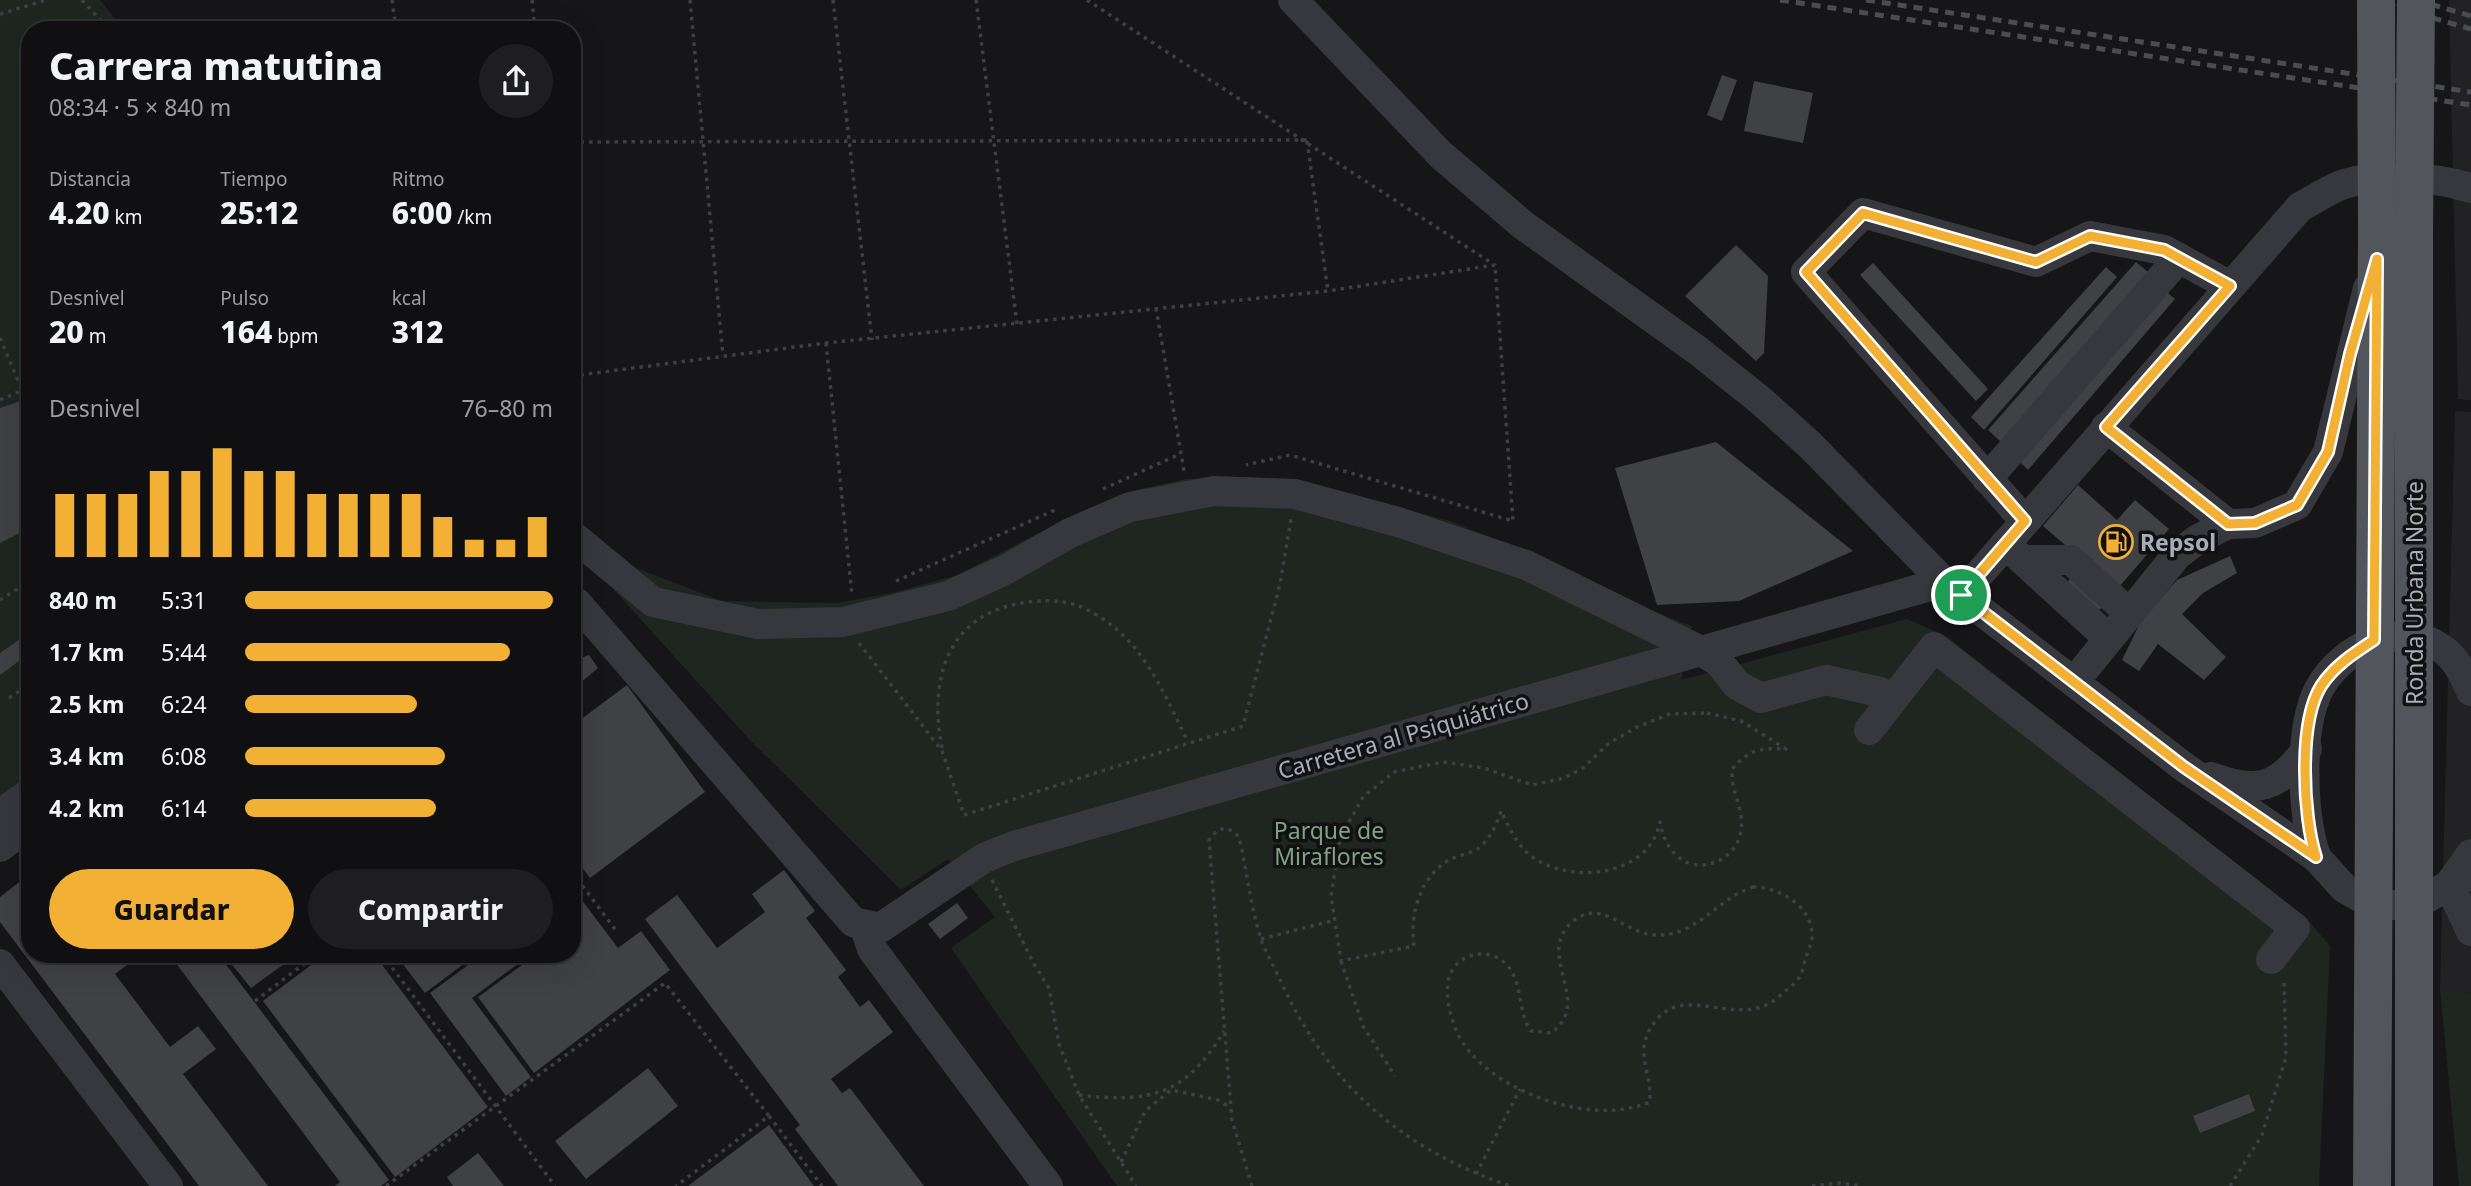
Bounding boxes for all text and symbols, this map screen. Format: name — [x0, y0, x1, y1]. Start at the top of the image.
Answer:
text: Carrera matutina — [49, 39, 383, 91]
button: share — [479, 44, 553, 118]
text: 08:34 · 5 × 840 m — [49, 91, 231, 123]
text: Distancia — [49, 166, 131, 192]
text: Tiempo — [220, 166, 287, 192]
text: Ritmo — [392, 166, 445, 192]
text: 4.20 — [49, 192, 110, 233]
text: 25:12 — [220, 192, 298, 233]
text: 6:00 — [392, 192, 452, 233]
text: km — [110, 204, 142, 230]
text: /km — [452, 204, 492, 230]
text: Desnivel — [49, 285, 125, 311]
text: Pulso — [220, 285, 269, 311]
text: kcal — [392, 285, 426, 311]
text: 20 — [49, 311, 84, 352]
text: 164 — [220, 311, 272, 352]
text: 312 — [392, 311, 444, 352]
text: m — [84, 323, 106, 349]
text: bpm — [272, 323, 318, 349]
text: Desnivel — [49, 392, 141, 424]
text: 76–80 m — [461, 392, 553, 424]
street label: Ronda Urbana Norte — [2398, 481, 2430, 705]
fuel station icon: Repsol — [2097, 523, 2135, 561]
place label: Repsol — [2140, 526, 2216, 558]
pin — [1931, 565, 1991, 625]
icon: arrive — [1942, 576, 1980, 614]
text: 840 m — [49, 584, 117, 616]
text: 5:31 — [161, 584, 207, 616]
text: 1.7 km — [49, 636, 124, 668]
text: 5:44 — [161, 636, 207, 668]
street label: Carretera al Psiquiátrico — [1274, 684, 1532, 786]
text: 2.5 km — [49, 688, 124, 720]
text: 6:24 — [161, 688, 207, 720]
text: 3.4 km — [49, 740, 124, 772]
text: 6:08 — [161, 740, 207, 772]
text: 4.2 km — [49, 792, 124, 824]
text: 6:14 — [161, 792, 207, 824]
park label: Parque de Miraflores — [1274, 814, 1384, 872]
button: Guardar — [49, 869, 294, 949]
button: Compartir — [308, 869, 553, 949]

